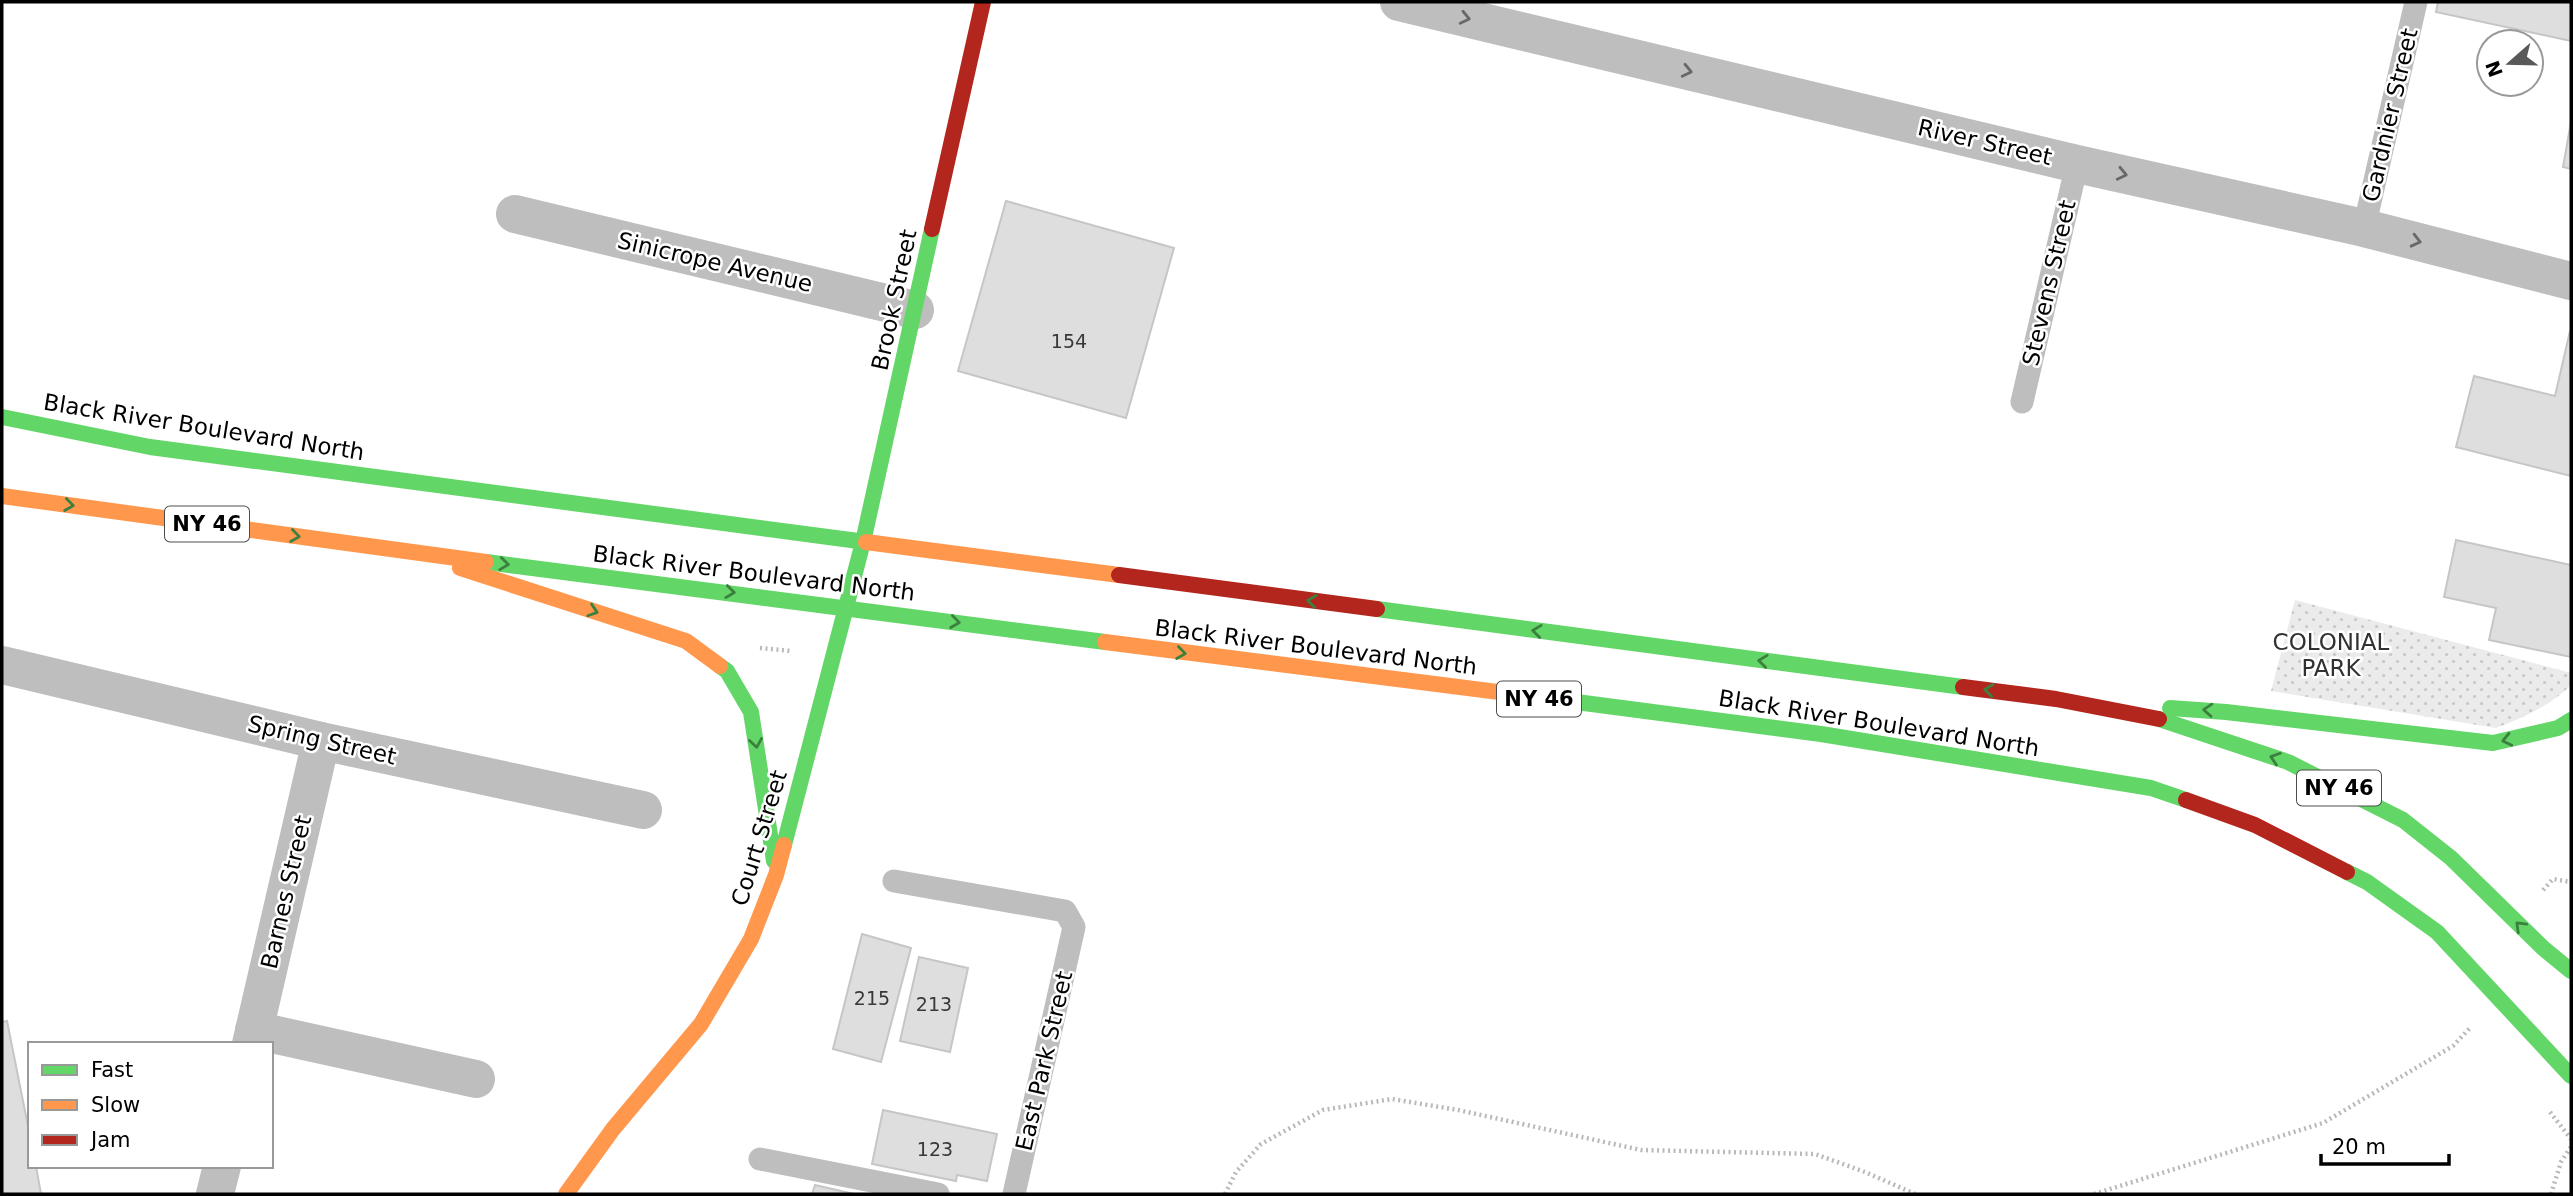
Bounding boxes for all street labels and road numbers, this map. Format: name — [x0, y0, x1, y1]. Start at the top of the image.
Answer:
street label: Gardnier Street — [2357, 26, 2423, 204]
street label: River Street — [1915, 114, 2055, 170]
street label: Stevens Street — [2017, 198, 2081, 368]
street label: Sinicrope Avenue — [615, 227, 815, 297]
street label: Brook Street — [866, 227, 922, 373]
street label: Black River Boulevard North — [42, 389, 366, 465]
road number: NY 46 — [165, 506, 249, 542]
street label: Black River Boulevard North — [591, 540, 917, 606]
street label: Black River Boulevard North — [1153, 614, 1479, 680]
road number: NY 46 — [1497, 682, 1581, 716]
street label: Black River Boulevard North — [1717, 685, 2041, 761]
street label: Spring Street — [245, 710, 399, 770]
street label: Court Street — [726, 767, 792, 909]
road number: NY 46 — [2297, 770, 2381, 806]
street label: Barnes Street — [256, 813, 316, 971]
street label: East Park Street — [1011, 969, 1077, 1153]

